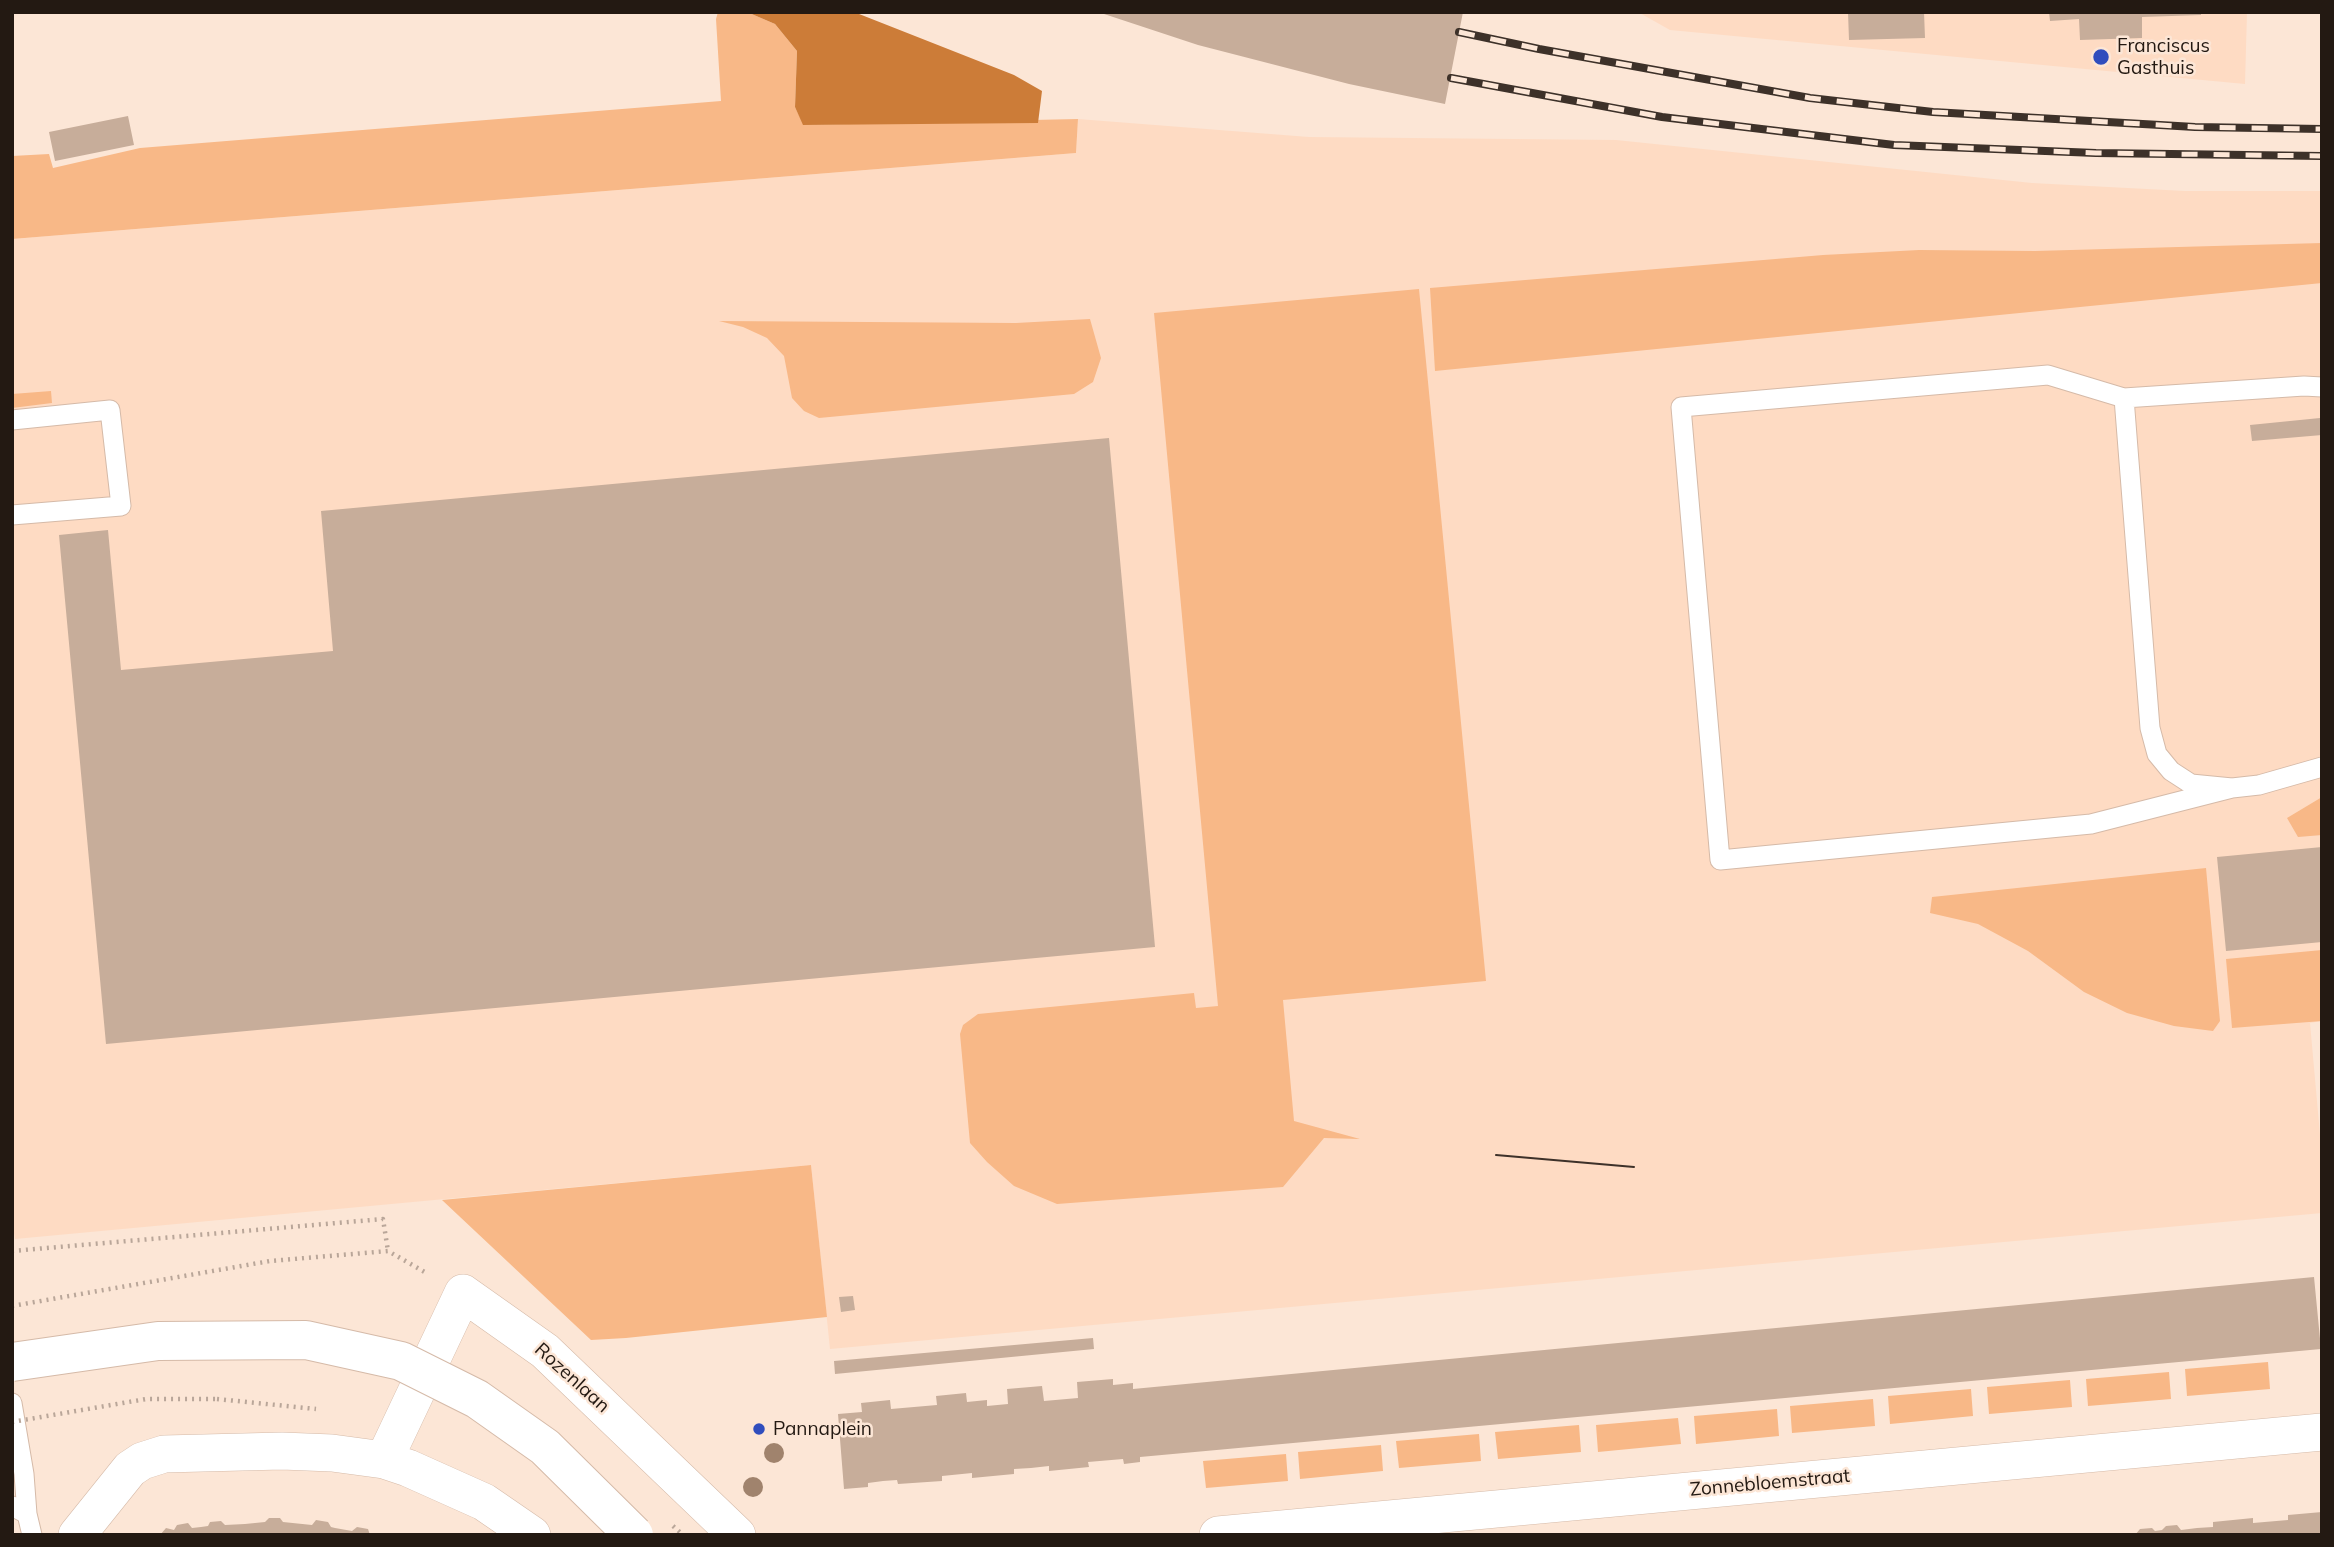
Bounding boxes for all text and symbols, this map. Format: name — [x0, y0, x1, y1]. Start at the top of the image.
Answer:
place label: Franciscus Gasthuis — [2117, 35, 2210, 79]
marker: Franciscus Gasthuis — [2091, 47, 2111, 67]
street label: Rozenlaan — [530, 1338, 614, 1418]
place label: Pannaplein — [773, 1418, 872, 1440]
marker: Pannaplein — [751, 1421, 767, 1437]
street label: Zonnebloemstraat — [1689, 1465, 1851, 1501]

